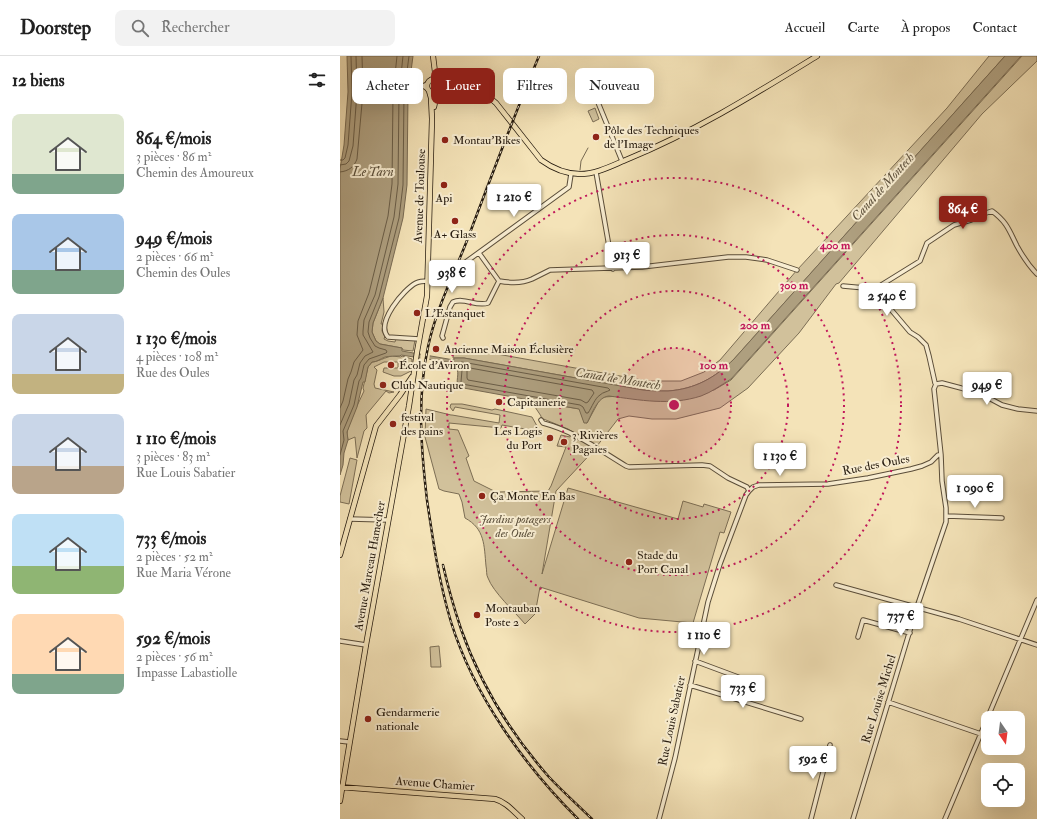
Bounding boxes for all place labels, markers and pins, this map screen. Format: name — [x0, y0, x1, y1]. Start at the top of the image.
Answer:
place label: Pôle des Techniques de l'Image — [604, 123, 699, 152]
marker: Pôle des Techniques de l'Image — [591, 132, 601, 142]
place label: Montau'Bikes — [453, 133, 520, 148]
marker: Montau'Bikes — [440, 135, 450, 145]
marker: Api — [439, 180, 449, 190]
pin: 1 210 € — [477, 184, 551, 218]
place label: Api — [435, 191, 452, 206]
pin: 864 € — [935, 196, 991, 230]
marker: A+ Glass — [450, 216, 460, 226]
place label: A+ Glass — [433, 227, 476, 242]
pin: 913 € — [599, 242, 655, 276]
pin: 938 € — [424, 260, 480, 294]
pin: 2 540 € — [850, 283, 924, 317]
place label: L'Estanquet — [425, 306, 485, 321]
marker: L'Estanquet — [412, 308, 422, 318]
place label: Ancienne Maison Éclusière — [443, 342, 573, 357]
marker: Ancienne Maison Éclusière — [431, 344, 441, 354]
place label: École d'Aviron — [399, 358, 469, 373]
marker: École d'Aviron — [386, 360, 396, 370]
pin: 949 € — [959, 372, 1015, 406]
place label: Club Nautique — [391, 378, 463, 393]
marker: Club Nautique — [378, 380, 388, 390]
place label: Capitainerie — [507, 395, 566, 410]
marker: Capitainerie — [494, 397, 504, 407]
centre of rings — [667, 398, 681, 412]
place label: festival des pains — [401, 410, 443, 439]
marker: festival des pains — [388, 419, 398, 429]
place label: Les Logis du Port — [494, 424, 542, 453]
place label: 3 Rivières Pagaies — [572, 428, 618, 457]
marker: Les Logis du Port — [545, 433, 555, 443]
marker: 3 Rivières Pagaies — [559, 437, 569, 447]
pin: 1 130 € — [743, 443, 817, 477]
pin: 1 090 € — [938, 475, 1012, 509]
place label: Ça Monte En Bas — [490, 489, 575, 504]
marker: Ça Monte En Bas — [477, 491, 487, 501]
place label: Stade du Port Canal — [637, 548, 688, 577]
marker: Stade du Port Canal — [624, 557, 634, 567]
place label: Montauban Poste 2 — [485, 601, 540, 630]
pin: 737 € — [873, 603, 929, 637]
marker: Montauban Poste 2 — [472, 610, 482, 620]
pin: 1 110 € — [667, 622, 741, 656]
pin: 733 € — [715, 675, 771, 709]
place label: Gendarmerie nationale — [376, 705, 439, 734]
marker: Gendarmerie nationale — [363, 714, 373, 724]
pin: 592 € — [785, 746, 841, 780]

